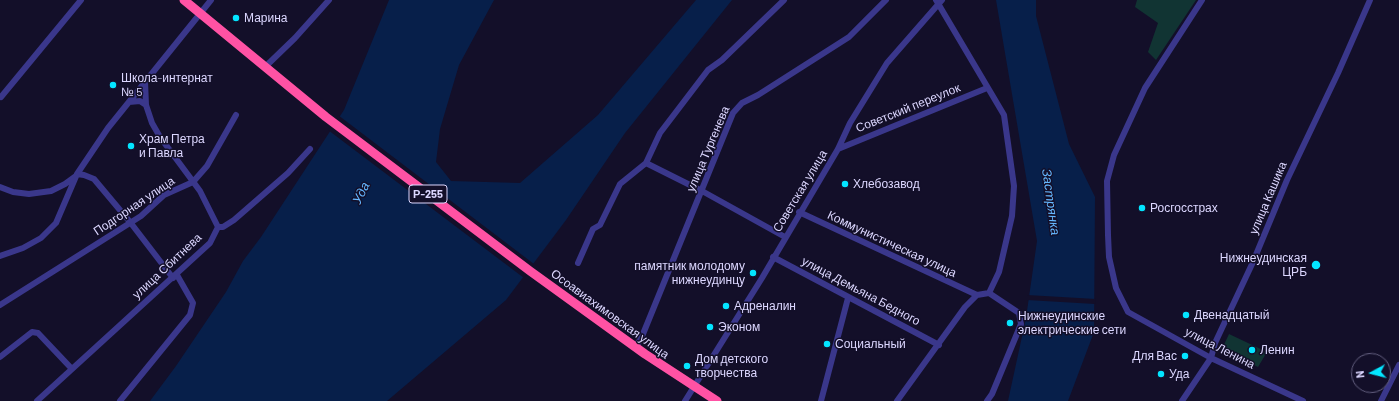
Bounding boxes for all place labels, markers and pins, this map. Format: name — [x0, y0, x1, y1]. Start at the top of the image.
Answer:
place label: Марина — [244, 11, 287, 25]
marker: Марина — [231, 13, 241, 23]
place label: Школа-интернат № 5 — [121, 71, 213, 99]
marker: Школа-интернат № 5 — [108, 80, 118, 90]
place label: Храм Петра и Павла — [139, 132, 205, 160]
marker: Храм Петра и Павла — [126, 141, 136, 151]
place label: Хлебозавод — [853, 177, 920, 191]
marker: Хлебозавод — [840, 179, 850, 189]
place label: Росгосстрах — [1150, 201, 1218, 215]
marker: Росгосстрах — [1137, 203, 1147, 213]
place label: Нижнеудинская ЦРБ — [1220, 251, 1307, 279]
place label: памятник молодому нижнеудинцу — [634, 259, 745, 287]
marker: Нижнеудинская ЦРБ — [1310, 259, 1322, 271]
marker: памятник молодому нижнеудинцу — [748, 268, 758, 278]
place label: Адреналин — [734, 299, 796, 313]
marker: Адреналин — [721, 301, 731, 311]
place label: Двенадцатый — [1194, 308, 1269, 322]
place label: Нижнеудинские электрические сети — [1018, 309, 1126, 337]
marker: Двенадцатый — [1181, 310, 1191, 320]
marker: Нижнеудинские электрические сети — [1005, 318, 1015, 328]
place label: Эконом — [718, 320, 760, 334]
marker: Эконом — [705, 322, 715, 332]
place label: Социальный — [835, 337, 906, 351]
marker: Социальный — [822, 339, 832, 349]
place label: Ленин — [1260, 343, 1295, 357]
marker: Ленин — [1247, 345, 1257, 355]
place label: Для Вас — [1132, 349, 1177, 363]
marker: Для Вас — [1180, 351, 1190, 361]
place label: Дом детского творчества — [695, 352, 768, 380]
marker: Дом детского творчества — [682, 361, 692, 371]
place label: Уда — [1169, 367, 1189, 381]
marker: Уда — [1156, 369, 1166, 379]

